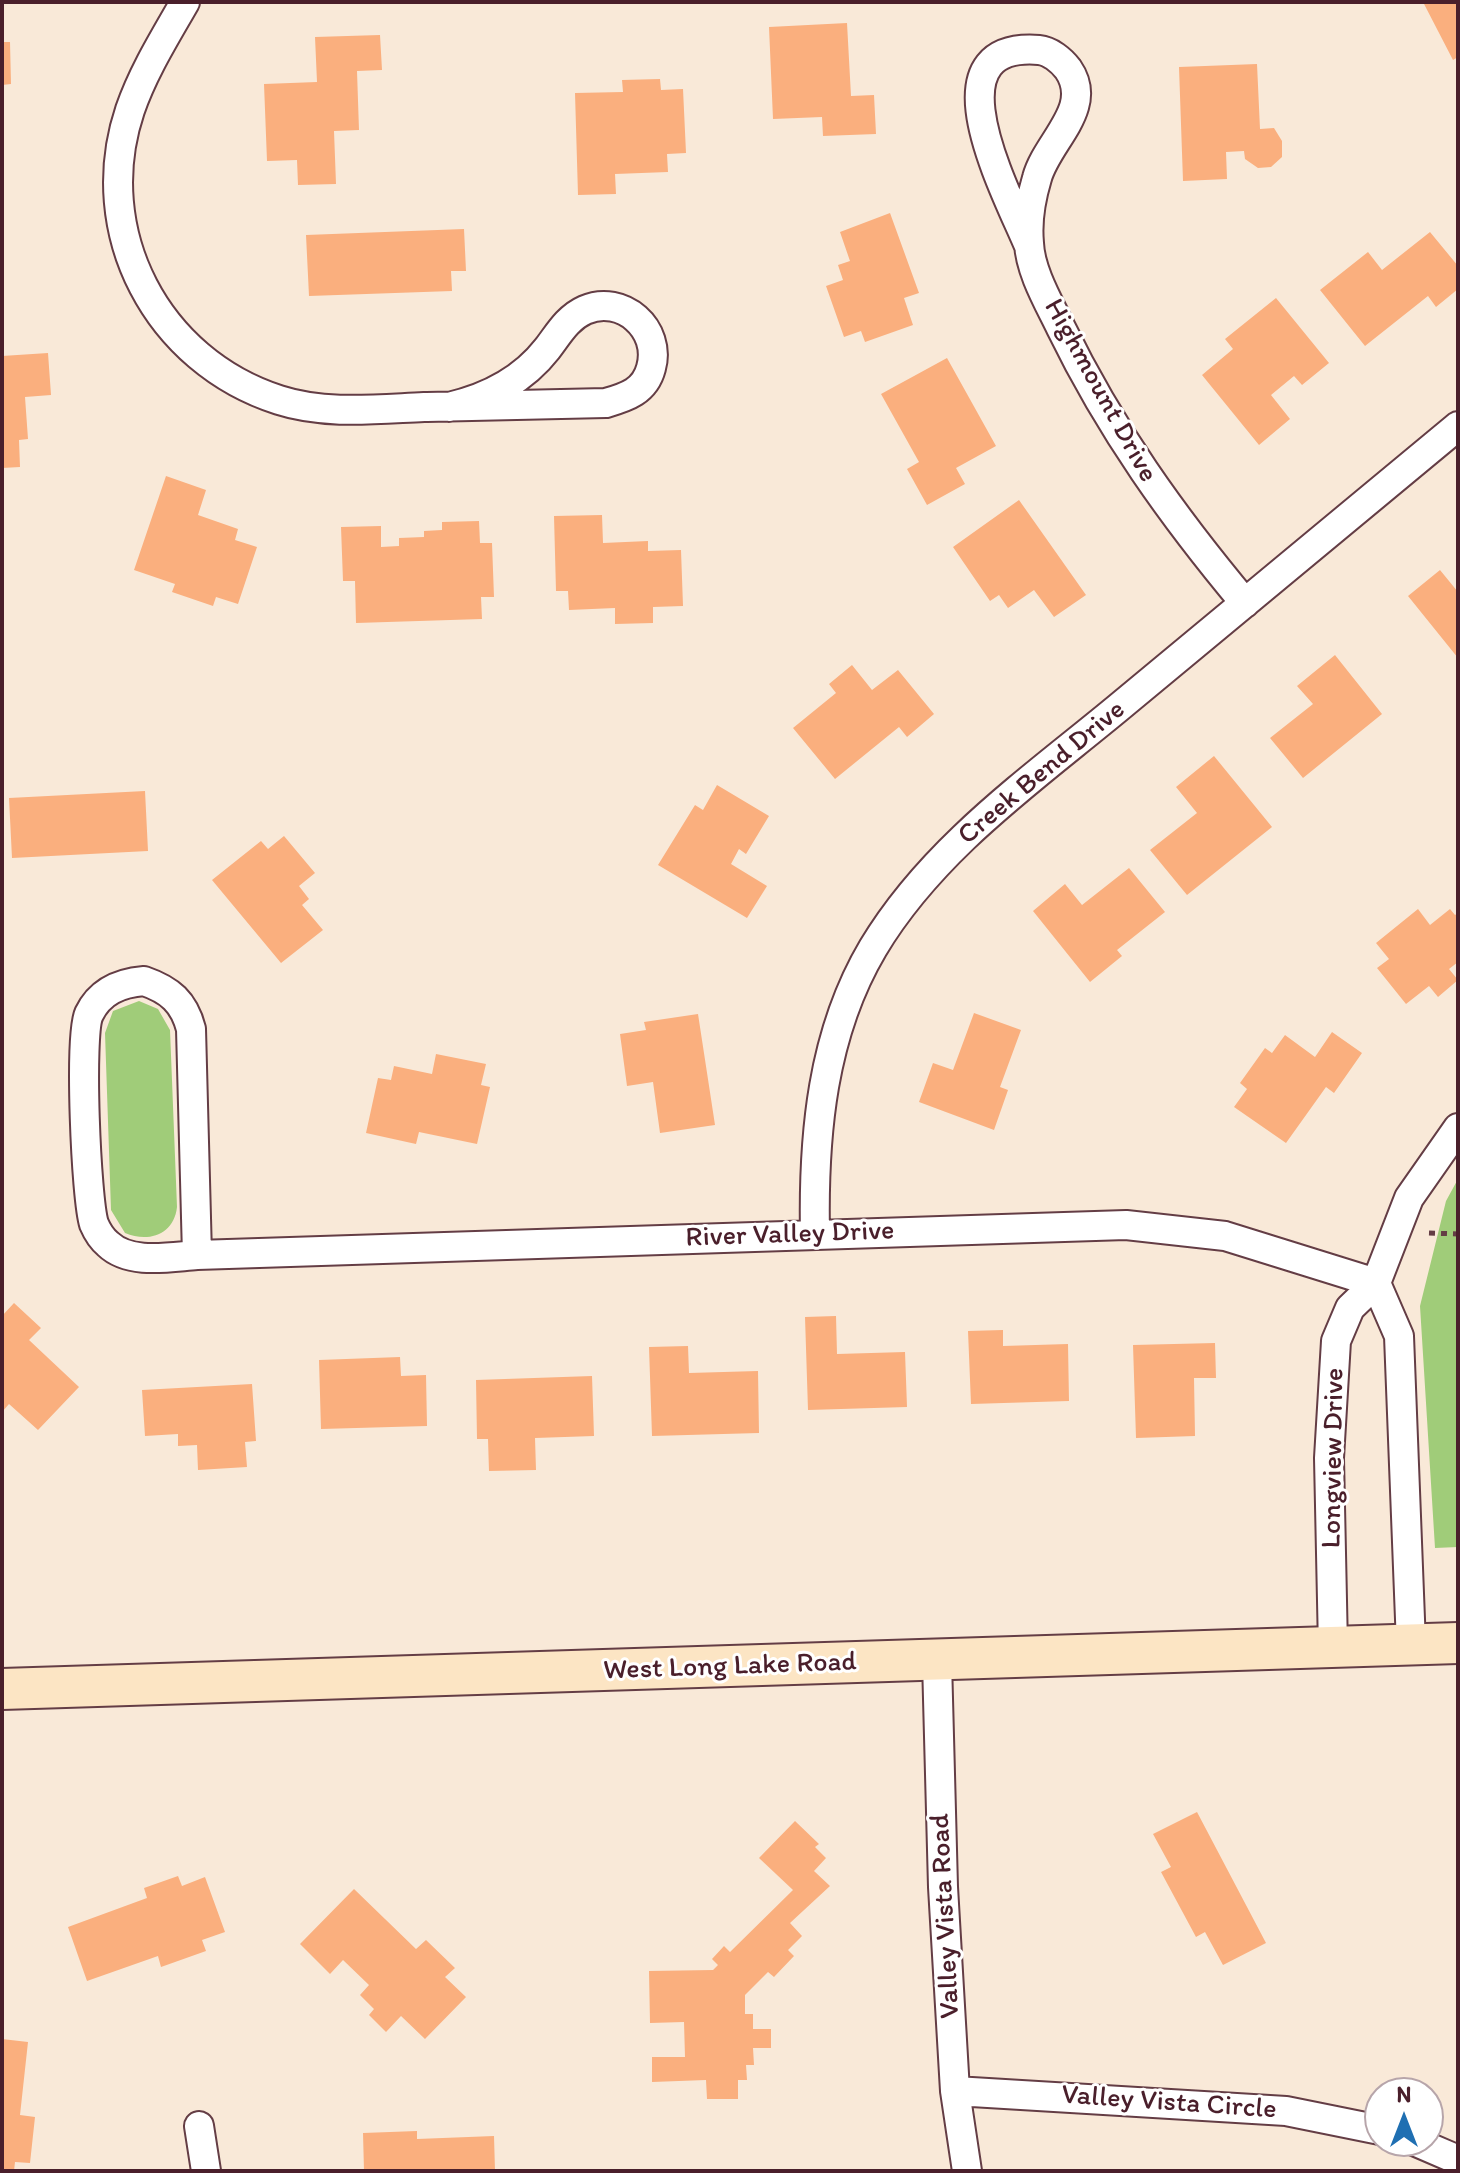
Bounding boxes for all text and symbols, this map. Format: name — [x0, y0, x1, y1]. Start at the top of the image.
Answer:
street label: Highmount Drive — [1036, 294, 1164, 488]
street label: Creek Bend Drive — [952, 693, 1132, 853]
street label: River Valley Drive — [685, 1215, 895, 1255]
street label: Longview Drive — [1316, 1367, 1352, 1549]
street label: West Long Lake Road — [603, 1646, 857, 1688]
street label: Valley Vista Road — [924, 1812, 968, 2020]
north arrow — [1364, 2077, 1444, 2157]
street label: Valley Vista Circle — [1060, 2079, 1278, 2127]
text: N — [1397, 2081, 1411, 2108]

